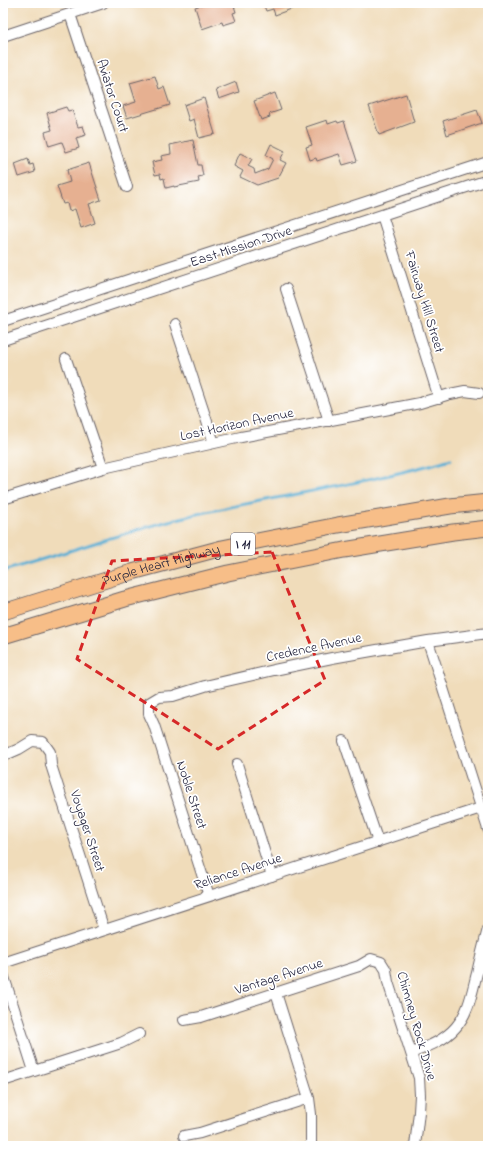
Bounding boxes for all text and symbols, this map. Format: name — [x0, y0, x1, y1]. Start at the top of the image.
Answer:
street label: Aviator Court — [90, 57, 134, 136]
street label: East Mission Drive — [187, 220, 295, 273]
street label: Fairway Hill Street — [397, 247, 450, 356]
street label: Lost Horizon Avenue — [178, 403, 296, 447]
road number: I 11 — [231, 533, 255, 555]
street label: Purple Heart Highway — [100, 538, 223, 591]
street label: Credence Avenue — [264, 627, 364, 668]
street label: Noble Street — [170, 758, 212, 832]
street label: Voyager Street — [63, 786, 110, 875]
street label: Reliance Avenue — [191, 848, 285, 896]
street label: Vantage Avenue — [231, 953, 327, 1002]
street label: Chimney Rock Drive — [389, 969, 442, 1084]

